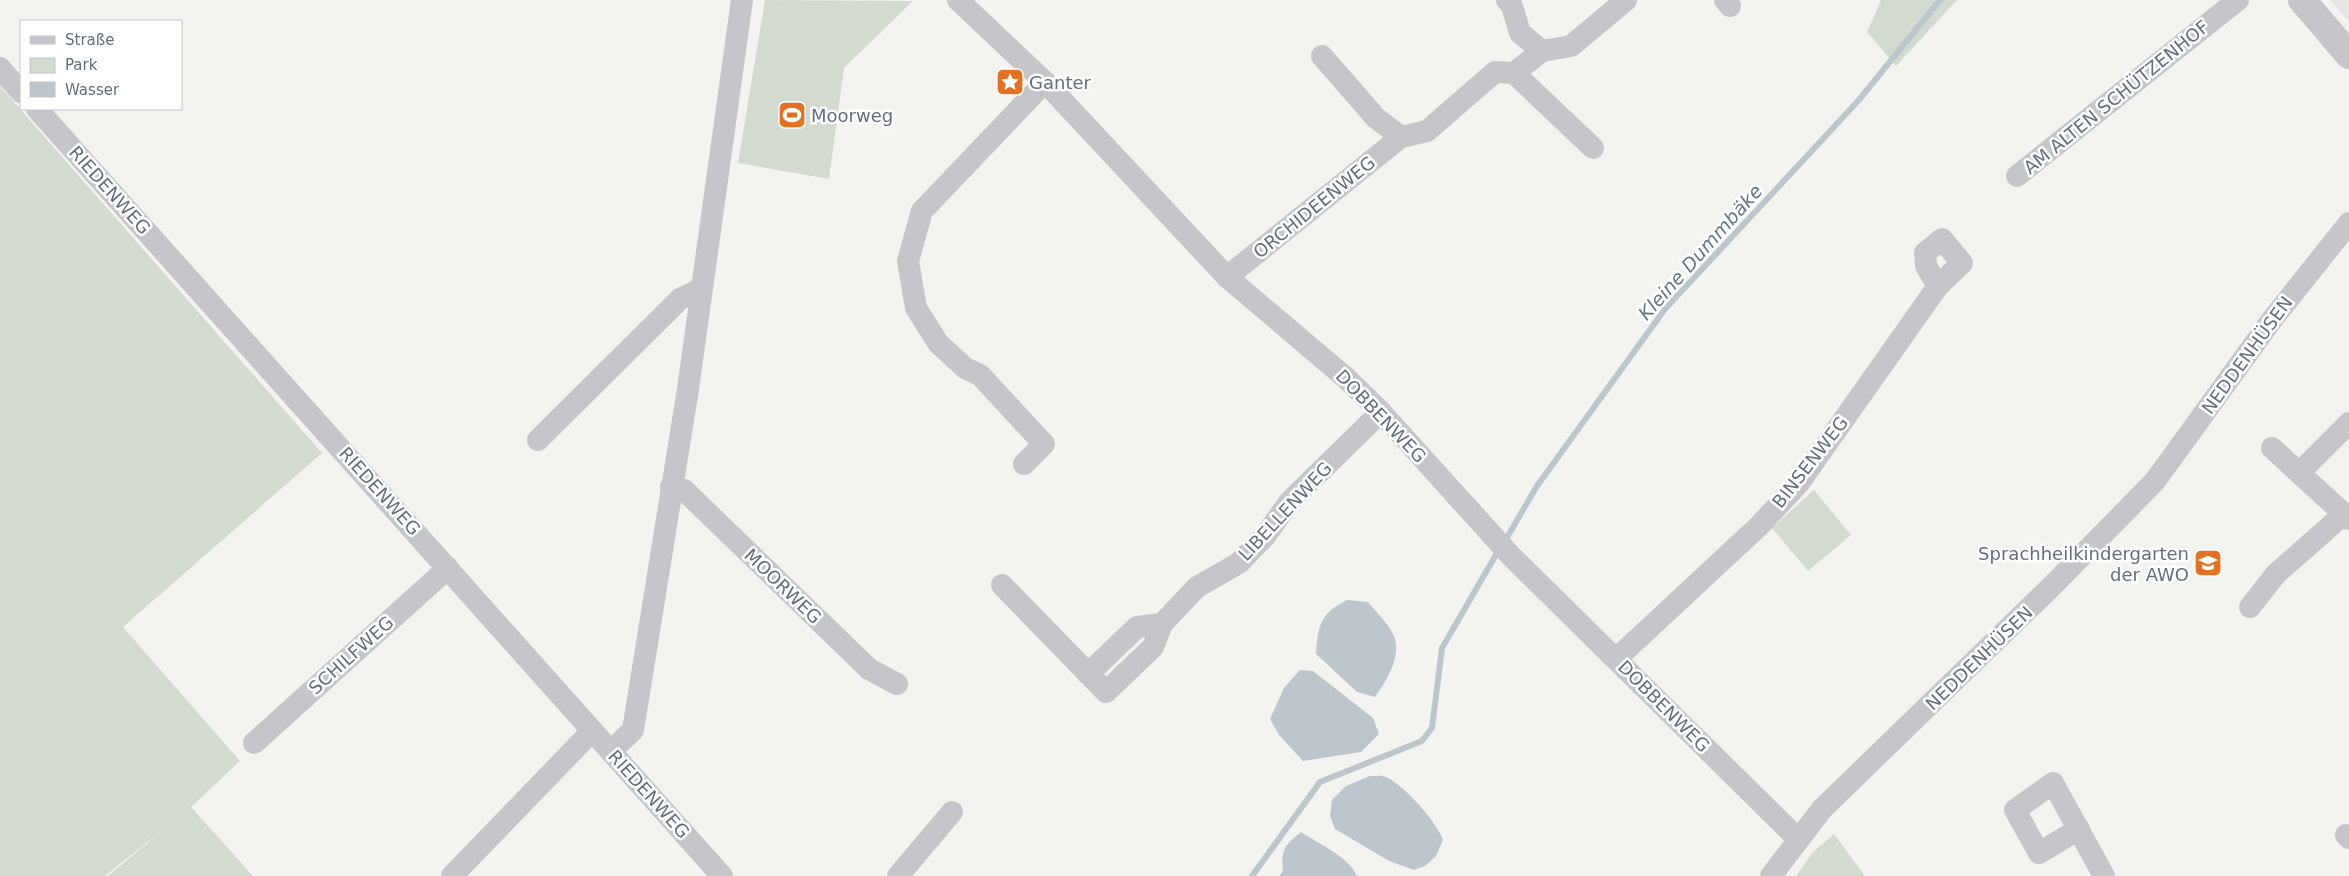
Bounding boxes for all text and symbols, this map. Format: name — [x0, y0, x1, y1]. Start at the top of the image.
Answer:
street label: AM ALTEN SCHÜTZENHOF — [2019, 16, 2213, 178]
legend — [20, 20, 182, 110]
text: Straße — [65, 31, 114, 49]
text: Park — [65, 56, 98, 74]
place icon: Ganter — [995, 67, 1025, 97]
place label: Ganter — [1029, 72, 1092, 93]
text: Wasser — [65, 81, 120, 99]
sports icon: Moorweg — [777, 100, 807, 130]
place label: Moorweg — [811, 105, 893, 126]
street label: RIEDENWEG — [65, 142, 155, 238]
street label: ORCHIDEENWEG — [1249, 152, 1379, 262]
water label: Kleine Dummbäke — [1633, 180, 1767, 324]
street label: NEDDENHÜSEN — [2197, 292, 2297, 418]
street label: DOBBENWEG — [1332, 365, 1430, 467]
street label: BINSENWEG — [1768, 412, 1852, 512]
street label: RIEDENWEG — [335, 443, 425, 539]
street label: LIBELLENWEG — [1234, 457, 1336, 565]
place label: Sprachheilkindergarten der AWO — [1978, 543, 2189, 585]
street label: MOORWEG — [740, 544, 826, 628]
school or university icon: Sprachheilkindergarten der AWO — [2193, 548, 2223, 578]
street label: NEDDENHÜSEN — [1921, 602, 2037, 714]
street label: SCHILFWEG — [304, 612, 398, 698]
street label: DOBBENWEG — [1614, 656, 1714, 756]
street label: RIEDENWEG — [604, 746, 694, 842]

